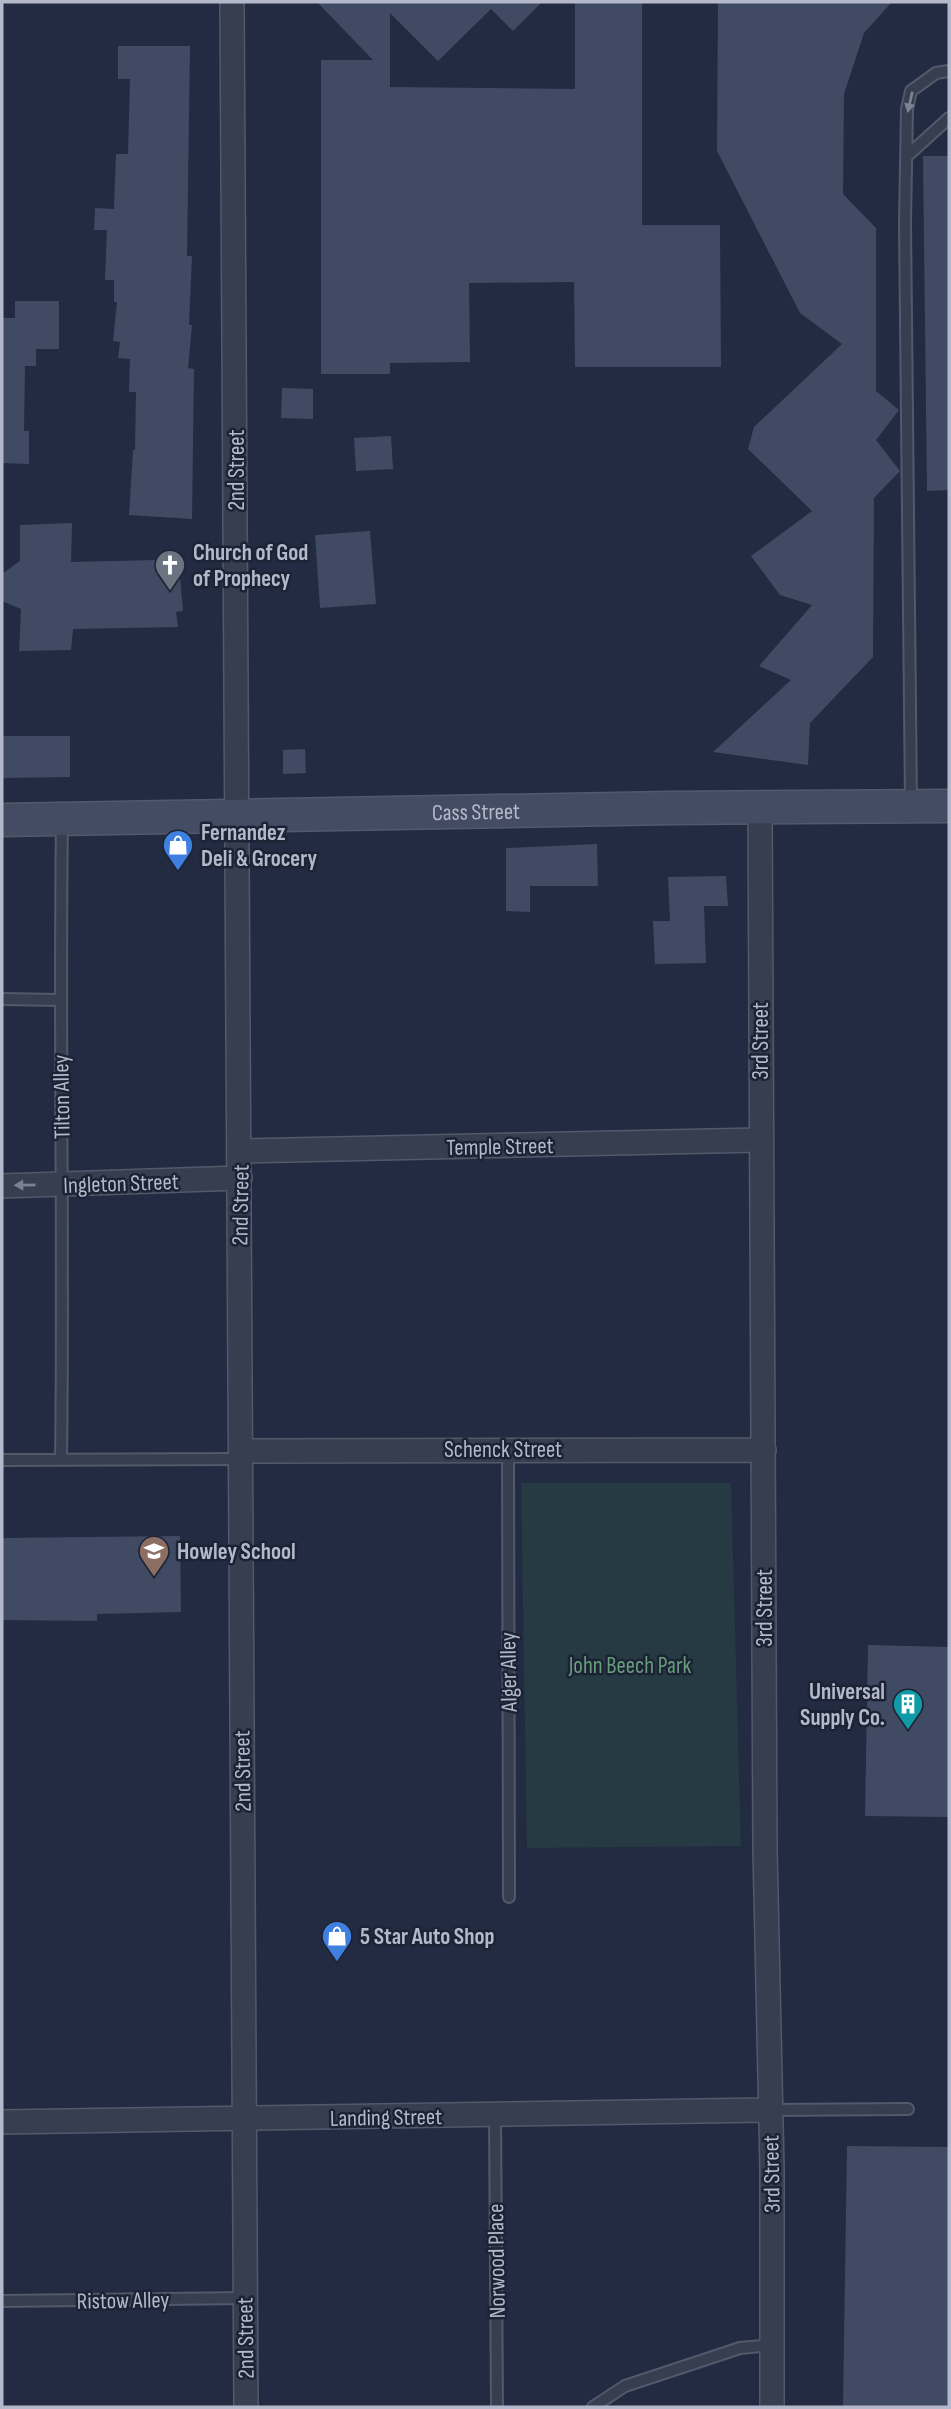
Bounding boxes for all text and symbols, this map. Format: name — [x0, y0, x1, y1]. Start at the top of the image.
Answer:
one-way arrow — [904, 91, 915, 113]
street label: 2nd Street — [223, 429, 251, 511]
place label: Church of God of Prophecy — [193, 539, 308, 593]
church icon: Church of God of Prophecy — [153, 548, 187, 592]
street label: Cass Street — [432, 798, 520, 827]
place label: Fernandez Deli & Grocery — [201, 819, 318, 873]
shop icon: Fernandez Deli & Grocery — [161, 828, 195, 872]
street label: 3rd Street — [747, 1002, 775, 1080]
street label: Tilton Alley — [47, 1054, 77, 1139]
street label: Temple Street — [446, 1132, 554, 1162]
street label: 2nd Street — [226, 1164, 256, 1246]
street label: Ingleton Street — [63, 1168, 179, 1200]
one-way arrow — [14, 1180, 36, 1191]
street label: Schenck Street — [444, 1436, 562, 1464]
school or university icon: Howley School — [137, 1534, 171, 1578]
place label: Howley School — [177, 1538, 296, 1566]
street label: 3rd Street — [751, 1569, 779, 1647]
street label: Alger Alley — [494, 1632, 524, 1713]
park label: John Beech Park — [568, 1652, 692, 1680]
place label: Universal Supply Co. — [800, 1678, 885, 1732]
building icon: Universal Supply Co. — [891, 1687, 925, 1731]
street label: 2nd Street — [228, 1730, 258, 1812]
shop icon: 5 Star Auto Shop — [320, 1919, 354, 1963]
place label: 5 Star Auto Shop — [360, 1923, 494, 1951]
street label: Landing Street — [330, 2103, 442, 2133]
street label: 3rd Street — [757, 2135, 787, 2213]
street label: Norwood Place — [482, 2203, 512, 2319]
street label: Ristow Alley — [76, 2286, 170, 2316]
street label: 2nd Street — [231, 2297, 261, 2379]

